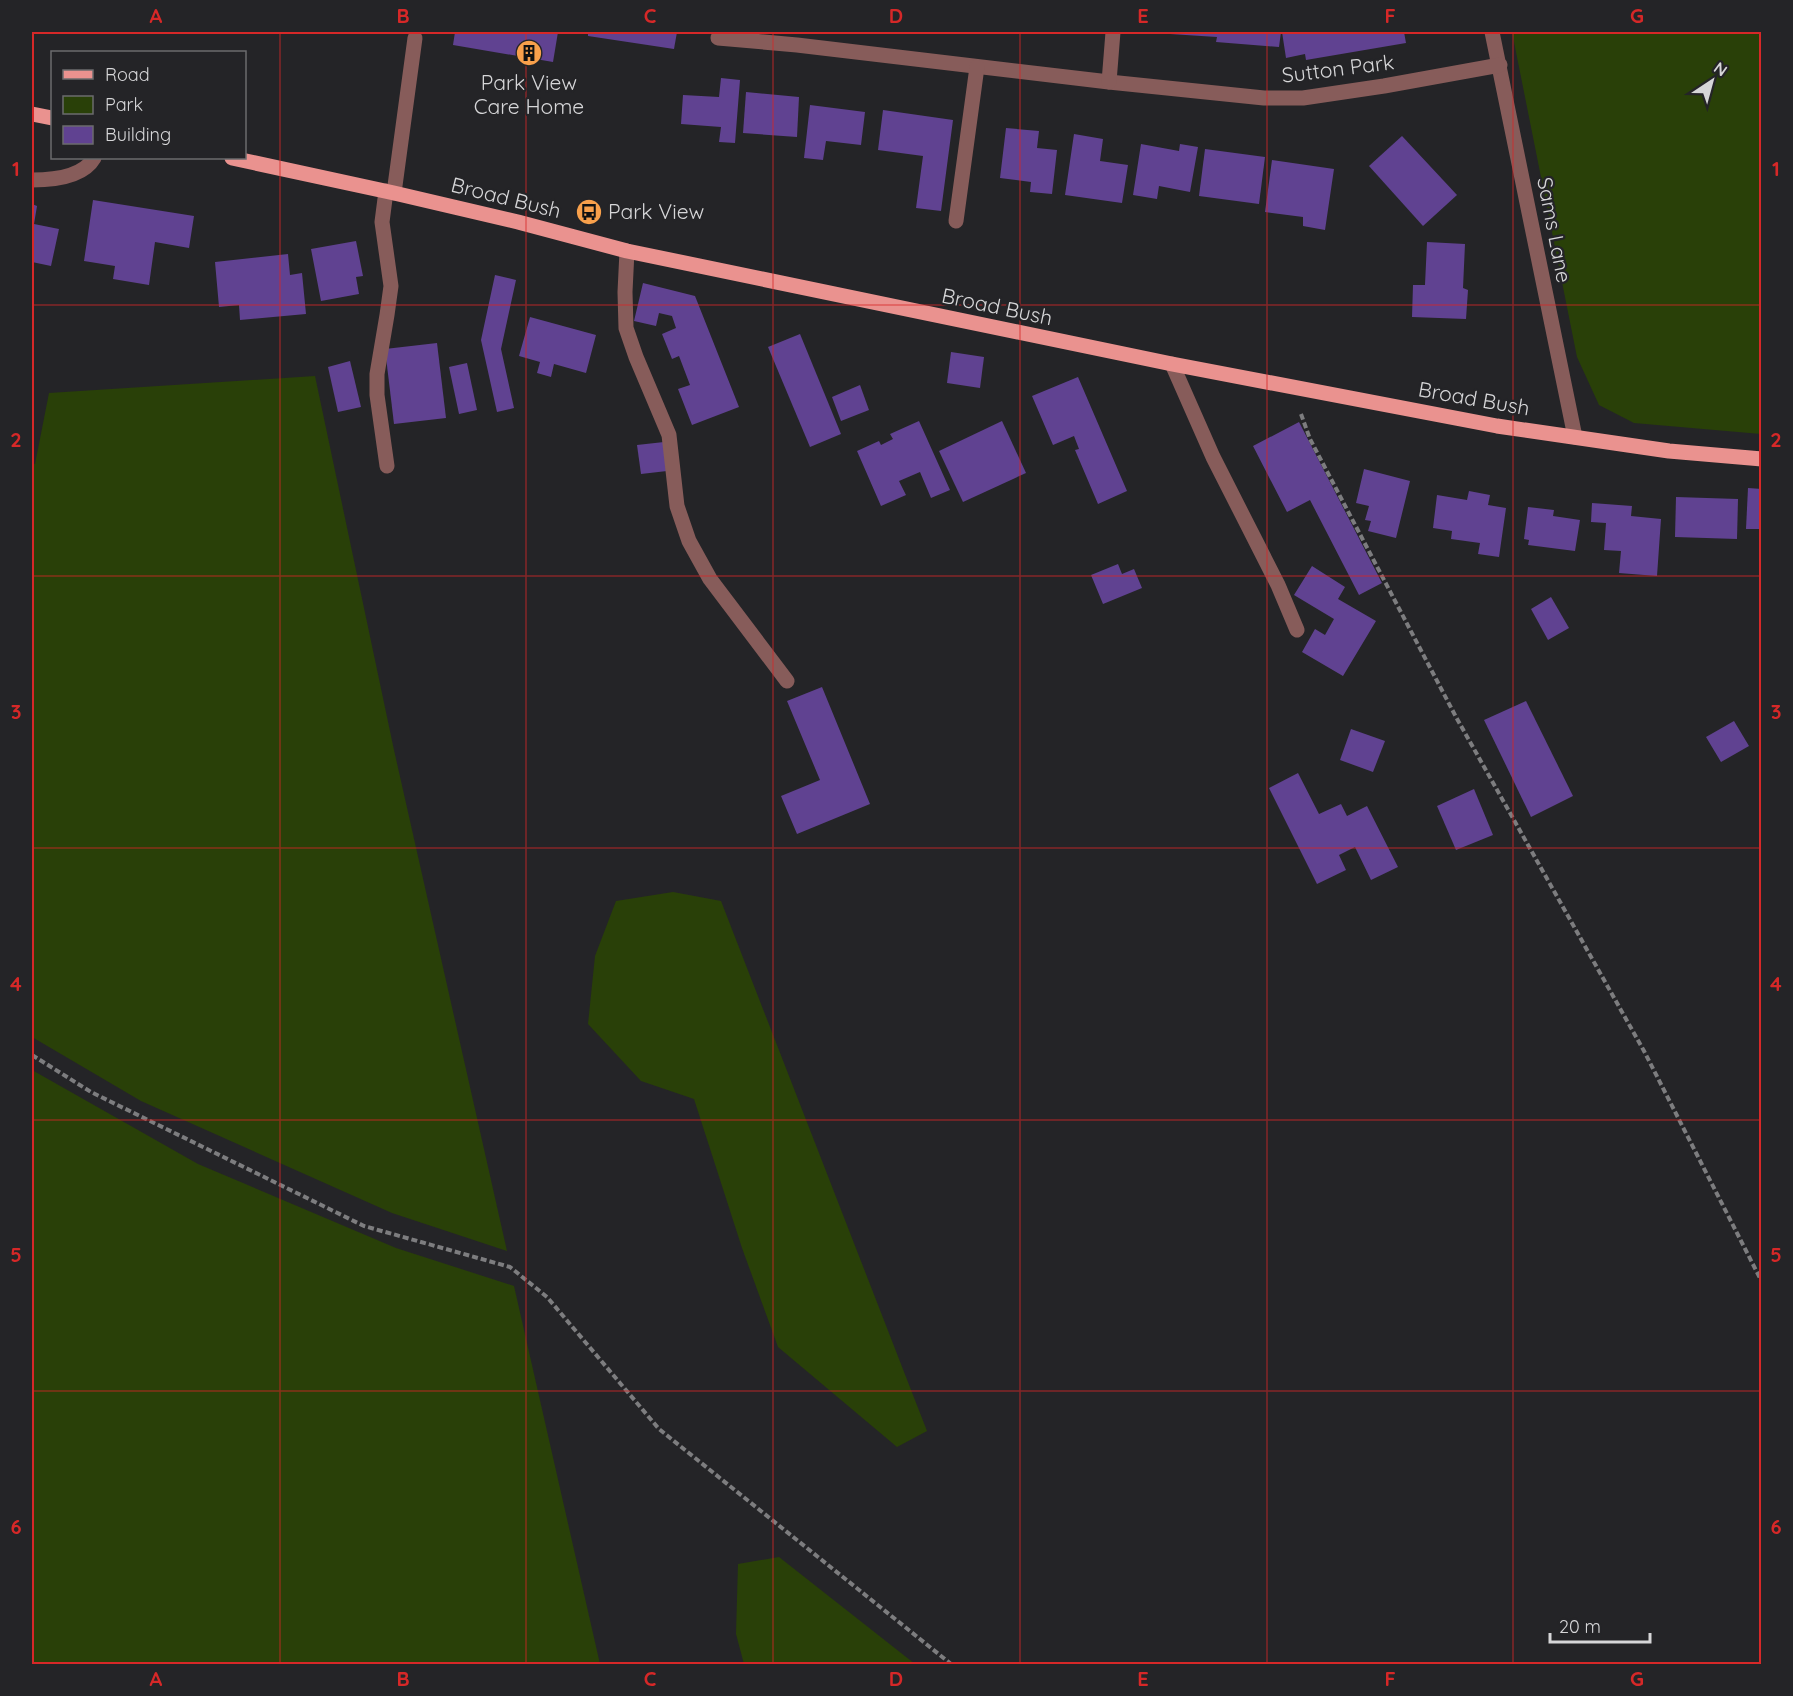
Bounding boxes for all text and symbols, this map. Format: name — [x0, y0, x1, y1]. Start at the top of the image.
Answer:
text: A — [150, 3, 163, 28]
text: B — [396, 3, 410, 28]
text: C — [644, 3, 657, 28]
text: D — [889, 3, 903, 28]
text: E — [1137, 3, 1149, 28]
text: F — [1384, 3, 1396, 28]
text: G — [1630, 3, 1644, 28]
building icon: Park View Care Home — [514, 38, 544, 68]
street label: Sutton Park — [1280, 48, 1395, 88]
legend — [51, 51, 246, 159]
north arrow — [1682, 51, 1742, 111]
text: N — [1710, 57, 1731, 80]
text: Road — [105, 63, 150, 86]
place label: Park View Care Home — [474, 69, 584, 119]
text: Park — [105, 93, 143, 116]
text: Building — [105, 123, 171, 146]
text: 1 — [12, 156, 20, 181]
text: 1 — [1772, 156, 1780, 181]
street label: Broad Bush — [448, 171, 564, 223]
street label: Sams Lane — [1532, 175, 1578, 285]
bus stop icon: Park View — [574, 197, 604, 227]
place label: Park View — [608, 198, 705, 224]
street label: Broad Bush — [939, 282, 1055, 330]
street label: Broad Bush — [1416, 375, 1532, 421]
text: 2 — [10, 427, 22, 452]
text: 2 — [1770, 427, 1782, 452]
text: 3 — [11, 699, 21, 724]
text: 3 — [1771, 699, 1781, 724]
text: 4 — [10, 971, 22, 996]
text: 4 — [1770, 971, 1782, 996]
text: 5 — [10, 1242, 22, 1267]
text: 5 — [1770, 1242, 1782, 1267]
text: 6 — [10, 1514, 22, 1539]
text: 6 — [1770, 1514, 1782, 1539]
scale bar — [1550, 1606, 1650, 1644]
text: 20 m — [1559, 1615, 1601, 1638]
text: A — [150, 1666, 163, 1691]
text: B — [396, 1666, 410, 1691]
text: C — [644, 1666, 657, 1691]
text: D — [889, 1666, 903, 1691]
text: E — [1137, 1666, 1149, 1691]
text: F — [1384, 1666, 1396, 1691]
text: G — [1630, 1666, 1644, 1691]

